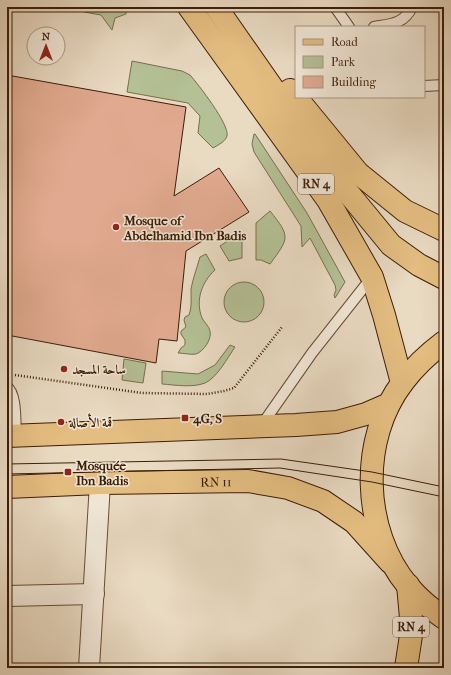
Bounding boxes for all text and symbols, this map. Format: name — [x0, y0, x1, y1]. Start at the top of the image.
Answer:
north arrow — [26, 26, 66, 66]
legend — [295, 26, 425, 98]
text: N — [42, 30, 51, 43]
text: Road — [331, 35, 358, 49]
text: Park — [331, 55, 356, 69]
text: Building — [331, 75, 376, 89]
road number: RN 4 — [298, 174, 334, 194]
place label: Mosque of Abdelhamid Ibn Badis — [123, 213, 247, 243]
marker: Mosque of Abdelhamid Ibn Badis — [111, 222, 121, 232]
place label: ساحة المسجد — [72, 362, 126, 377]
marker: ساحة المسجد — [59, 364, 69, 374]
place label: 4G, S — [192, 411, 222, 427]
place label: قمة الأصالة — [68, 413, 112, 430]
marker: 4G, S — [180, 413, 190, 423]
marker: قمة الأصالة — [56, 417, 66, 427]
place label: Mosquée Ibn Badis — [75, 458, 129, 488]
marker: Mosquée Ibn Badis — [63, 467, 73, 477]
street label: RN 11 — [200, 474, 232, 490]
road number: RN 4 — [393, 617, 429, 637]

